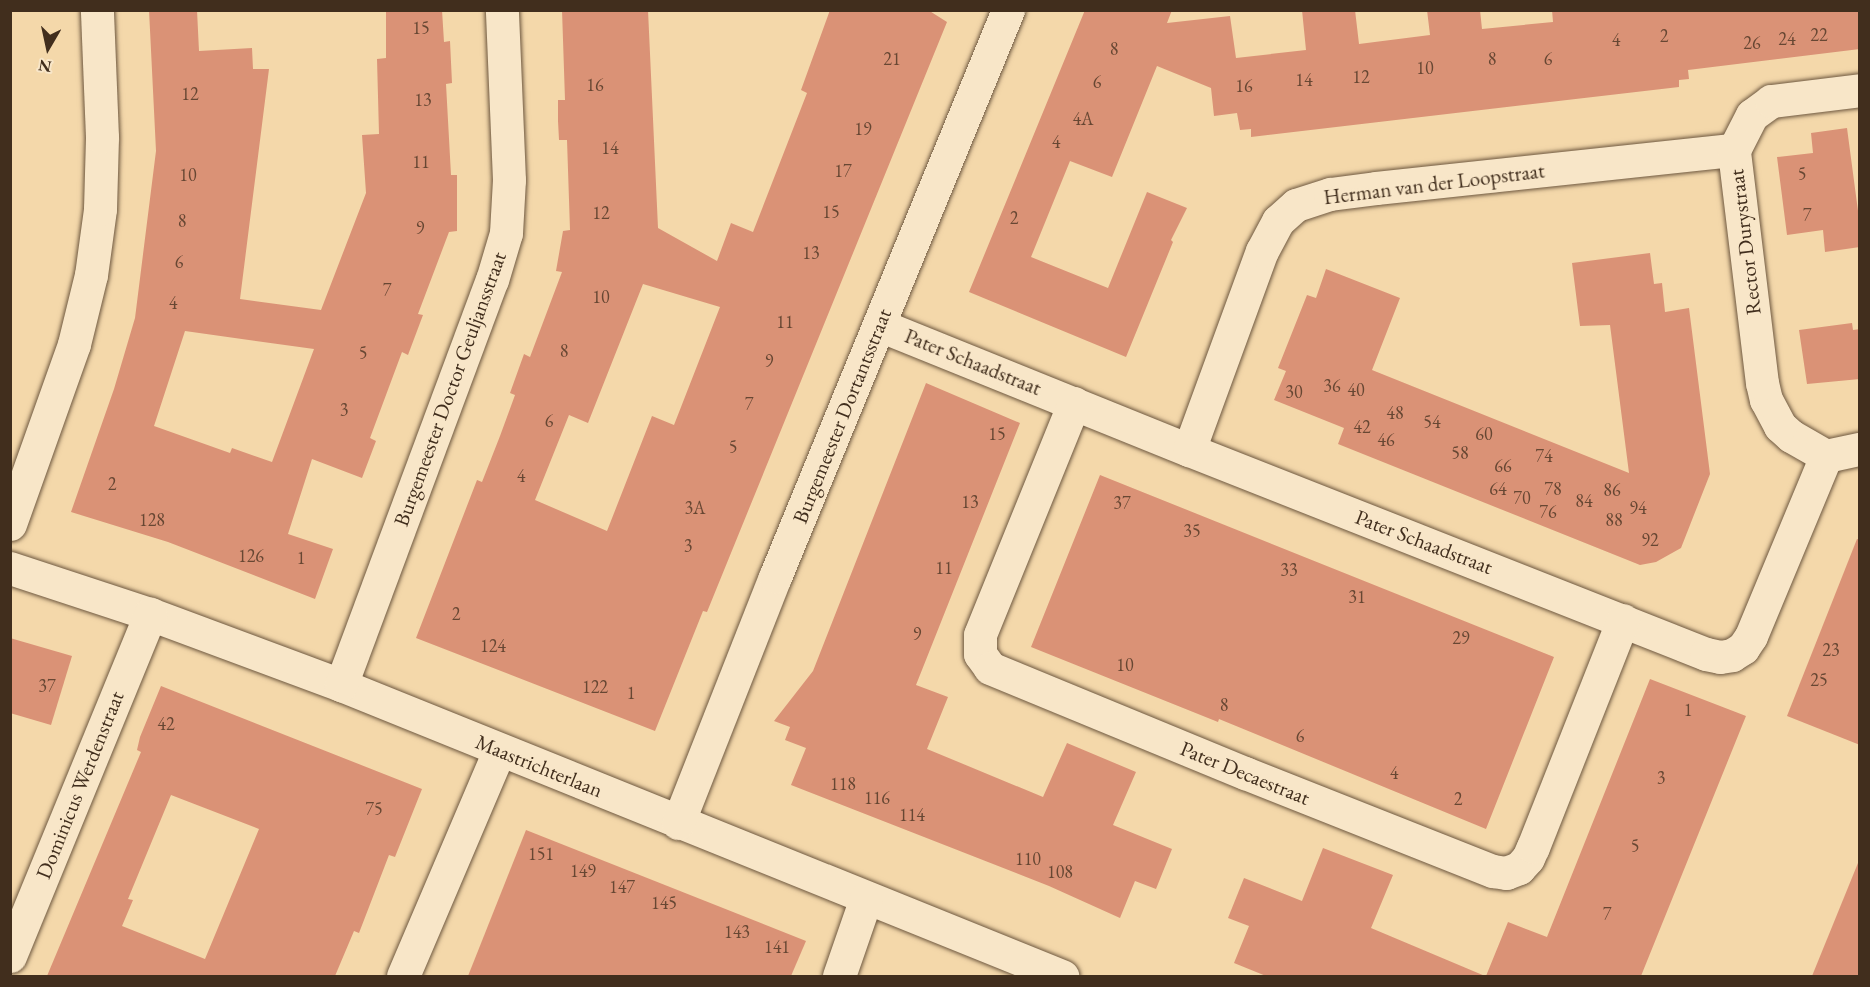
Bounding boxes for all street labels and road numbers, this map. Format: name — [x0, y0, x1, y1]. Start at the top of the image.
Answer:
street label: Herman van der Loopstraat — [1322, 158, 1546, 210]
street label: Rector Durystraat — [1724, 168, 1766, 316]
street label: Burgemeester Doctor Geuljansstraat — [389, 248, 511, 530]
street label: Burgemeester Dortantsstraat — [787, 305, 897, 527]
street label: Pater Schaadstraat — [901, 323, 1045, 401]
street label: Pater Schaadstraat — [1352, 504, 1496, 580]
street label: Dominicus Werdenstraat — [31, 687, 129, 883]
street label: Maastrichterlaan — [472, 729, 606, 803]
street label: Pater Decaestraat — [1177, 736, 1313, 810]

